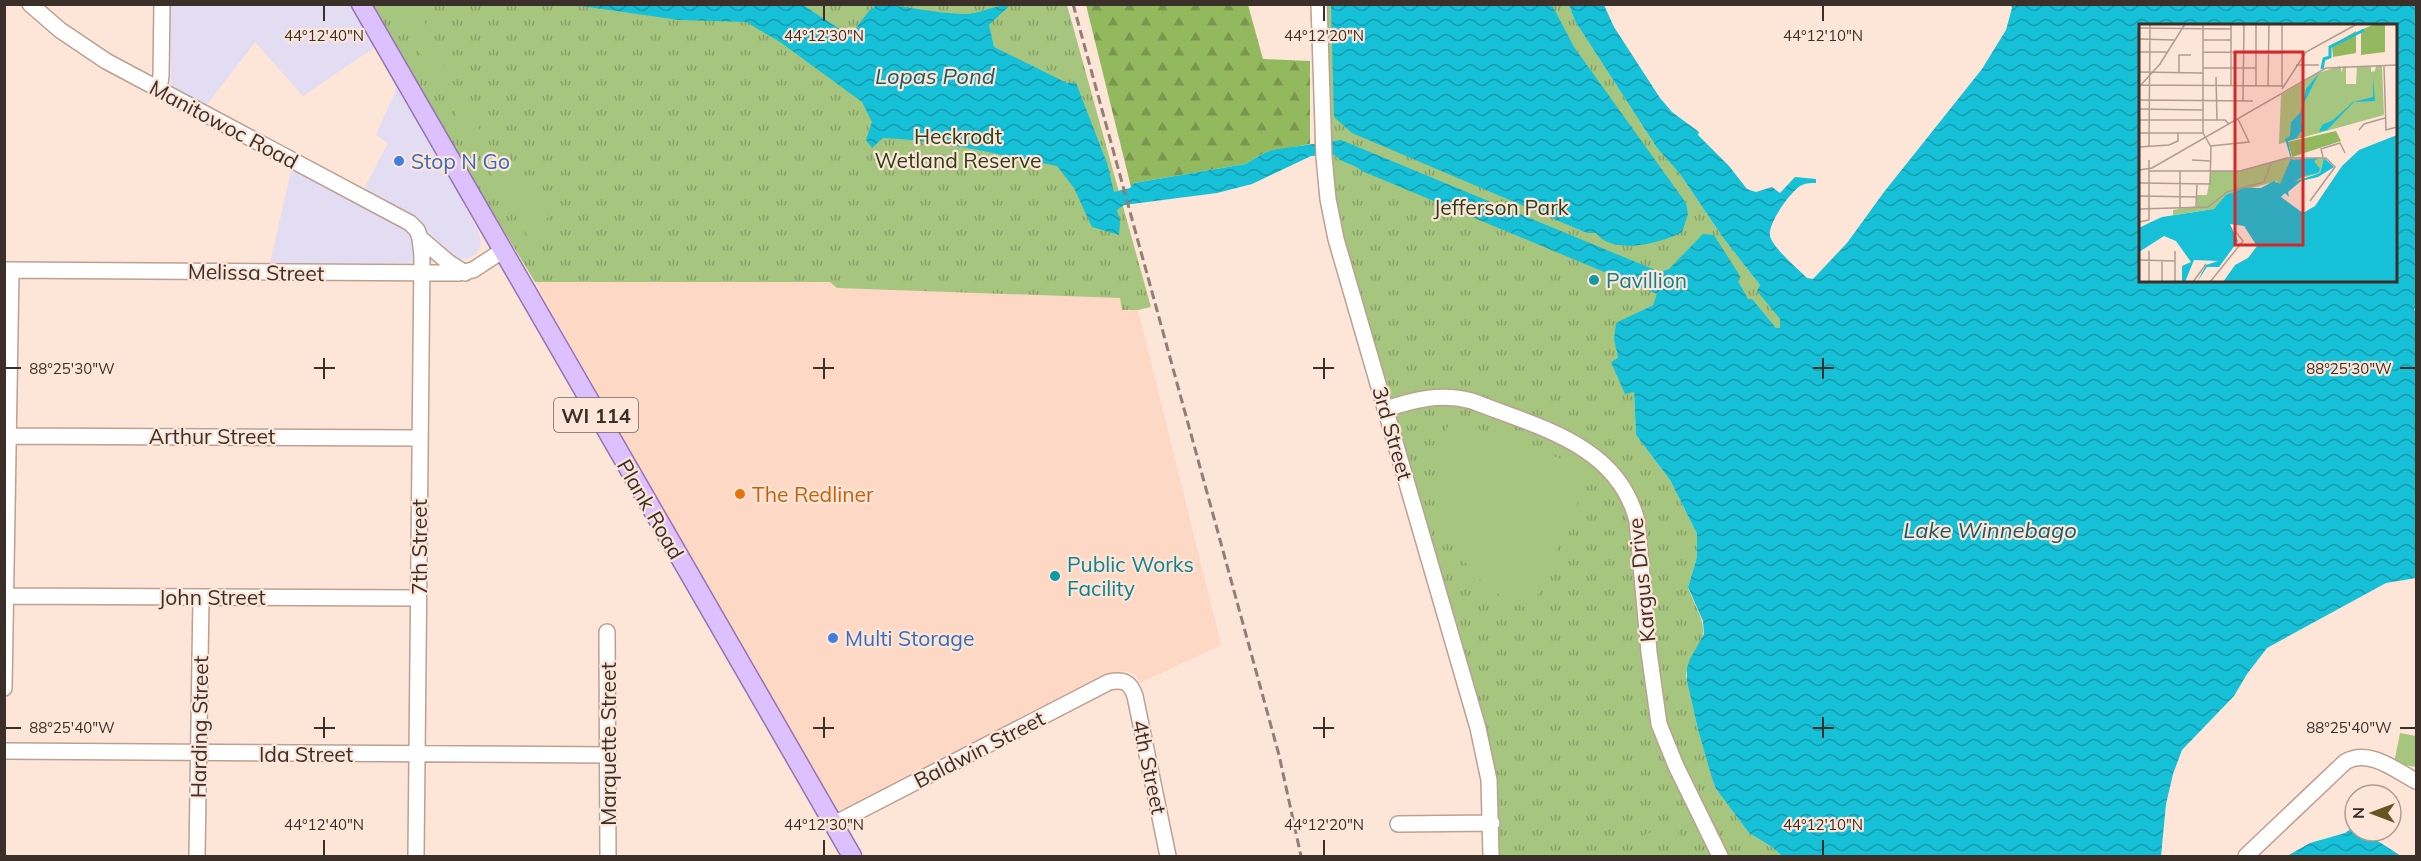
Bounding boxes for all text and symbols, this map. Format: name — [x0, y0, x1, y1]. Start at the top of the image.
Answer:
inset map — [2139, 24, 2397, 282]
text: 44°12'40"N — [284, 26, 364, 45]
text: 44°12'30"N — [784, 26, 864, 45]
text: 44°12'20"N — [1284, 26, 1364, 45]
text: 44°12'10"N — [1783, 26, 1863, 45]
water label: Lopas Pond — [875, 62, 996, 90]
street label: Manitowoc Road — [145, 74, 303, 174]
park label: Heckrodt Wetland Reserve — [874, 123, 1042, 173]
place label: Stop N Go — [411, 148, 510, 174]
marker: Stop N Go — [392, 154, 406, 168]
park label: Jefferson Park — [1433, 194, 1569, 220]
street label: Melissa Street — [188, 258, 324, 286]
place label: Pavillion — [1606, 267, 1687, 293]
marker: Pavillion — [1587, 273, 1601, 287]
text: 88°25'30"W — [29, 359, 115, 378]
text: 88°25'30"W — [2306, 359, 2392, 378]
street label: 3rd Street — [1367, 383, 1419, 483]
road number: WI 114 — [554, 398, 638, 432]
street label: Arthur Street — [149, 423, 275, 449]
street label: Plank Road — [612, 454, 690, 564]
place label: The Redliner — [752, 481, 874, 507]
marker: The Redliner — [733, 487, 747, 501]
street label: 7th Street — [406, 499, 432, 595]
water label: Lake Winnebago — [1903, 516, 2077, 544]
street label: Kargus Drive — [1622, 517, 1660, 643]
place label: Public Works Facility — [1067, 551, 1194, 601]
marker: Public Works Facility — [1048, 569, 1062, 583]
street label: John Street — [158, 584, 266, 610]
place label: Multi Storage — [845, 625, 974, 651]
marker: Multi Storage — [826, 631, 840, 645]
street label: Harding Street — [185, 656, 213, 798]
street label: Marquette Street — [595, 662, 621, 826]
street label: Baldwin Street — [909, 705, 1049, 793]
street label: 4th Street — [1127, 717, 1173, 817]
text: 88°25'40"W — [29, 718, 115, 737]
text: 88°25'40"W — [2306, 718, 2392, 737]
street label: Ida Street — [259, 741, 353, 767]
north arrow — [2343, 783, 2403, 843]
text: N — [2348, 807, 2368, 819]
text: 44°12'40"N — [284, 815, 364, 834]
text: 44°12'30"N — [784, 815, 864, 834]
text: 44°12'20"N — [1284, 815, 1364, 834]
text: 44°12'10"N — [1783, 815, 1863, 834]

